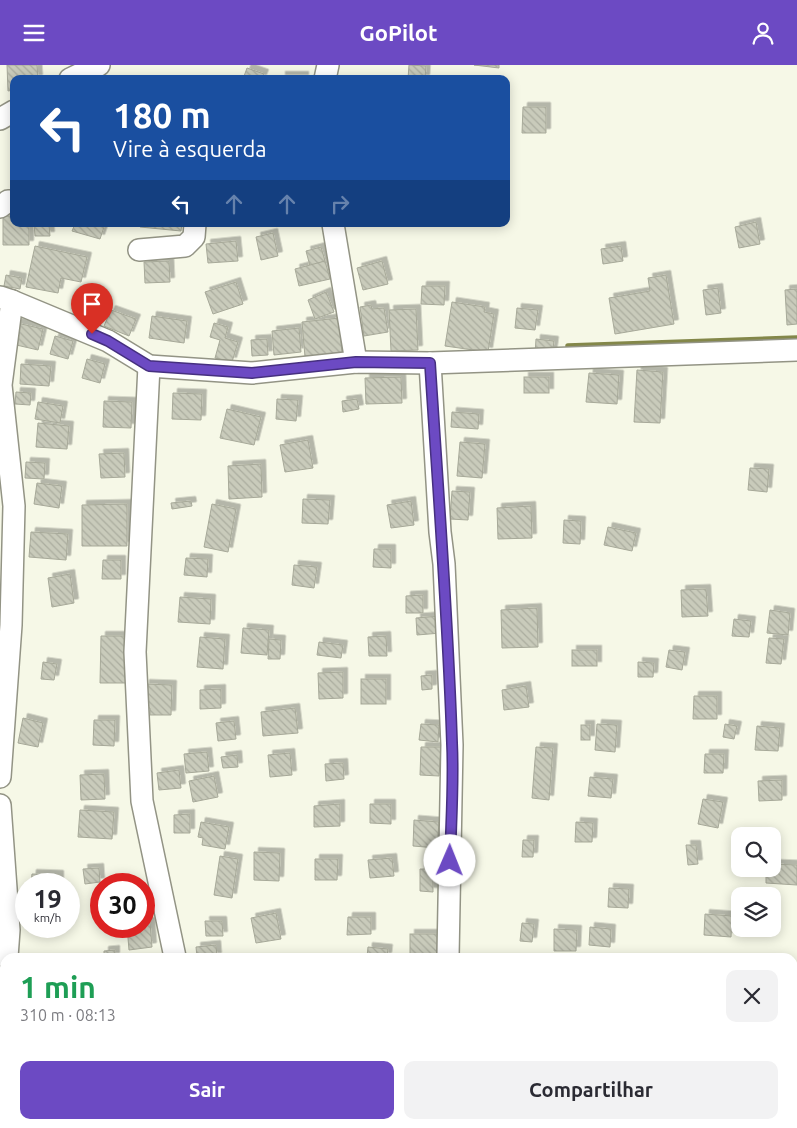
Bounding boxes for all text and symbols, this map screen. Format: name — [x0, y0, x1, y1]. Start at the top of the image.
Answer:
icon: menu — [20, 19, 48, 47]
icon: person — [749, 19, 777, 47]
text: GoPilot — [360, 20, 437, 45]
icon: left — [30, 95, 95, 160]
text: 180 m — [113, 95, 211, 135]
text: Vire à esquerda — [113, 136, 267, 161]
icon: left — [167, 190, 195, 218]
icon: ahead — [220, 190, 248, 218]
icon: ahead — [273, 190, 301, 218]
icon: right — [326, 190, 354, 218]
pin — [71, 283, 113, 334]
icon: arrive — [78, 290, 106, 318]
map controls — [731, 827, 781, 937]
button: search — [731, 827, 781, 877]
position arrow — [423, 834, 475, 886]
speed limit sign: 30 — [90, 873, 155, 938]
text: 19 — [33, 885, 62, 913]
button: layers — [731, 887, 781, 937]
text: km/h — [34, 911, 61, 924]
text: 1 min — [20, 970, 96, 1004]
button: close — [726, 970, 778, 1022]
text: 310 m · 08:13 — [20, 1006, 116, 1024]
button: Sair — [20, 1061, 394, 1119]
button: Compartilhar — [404, 1061, 778, 1119]

